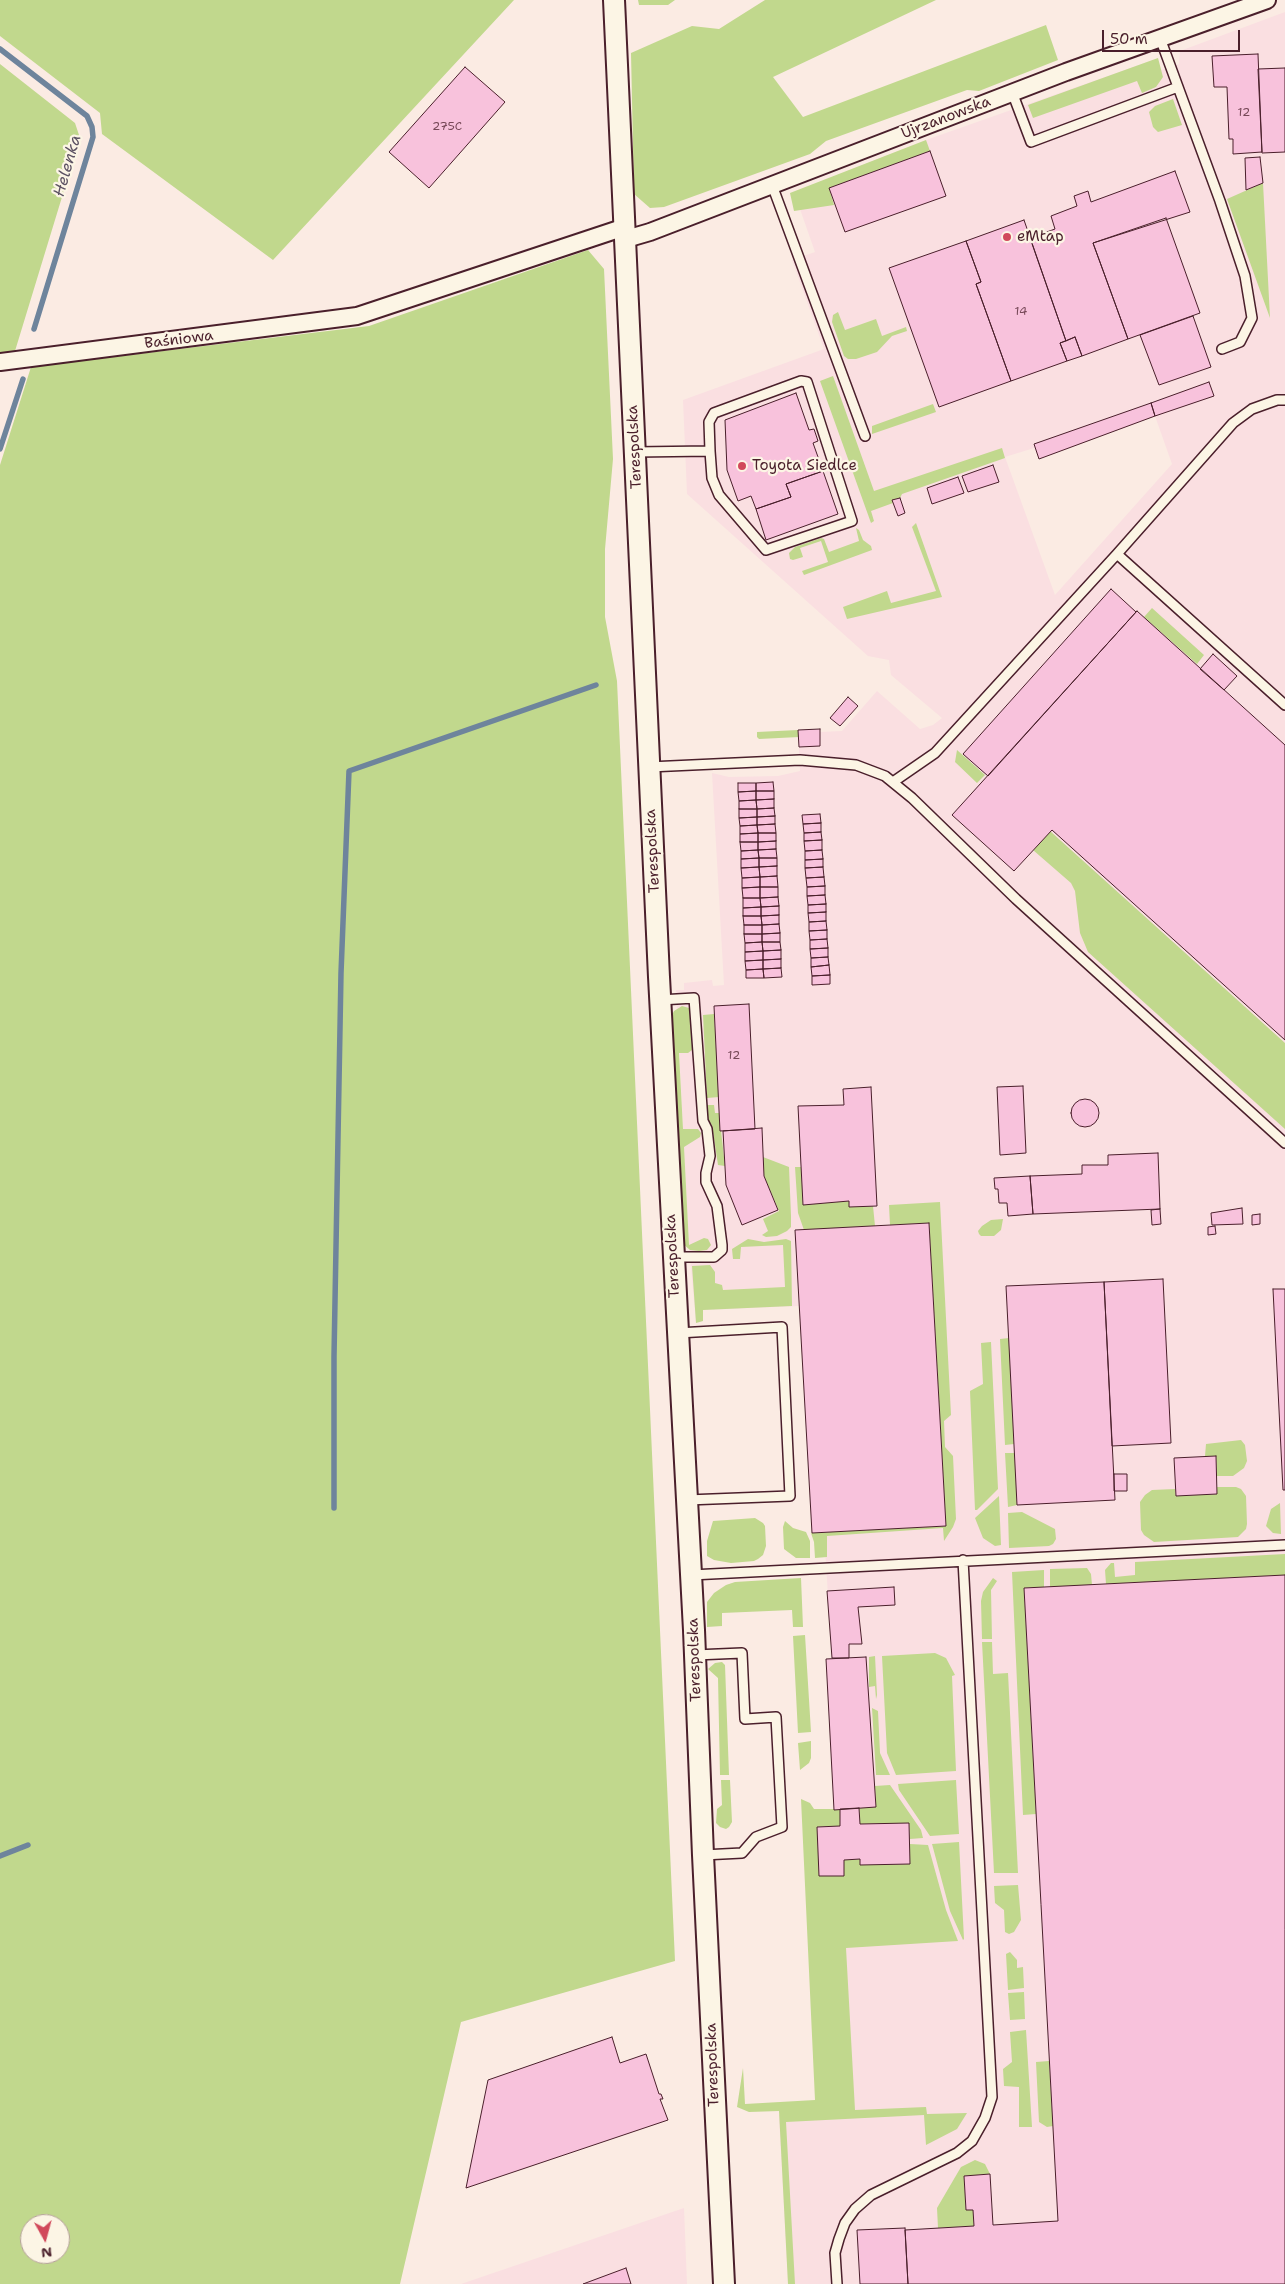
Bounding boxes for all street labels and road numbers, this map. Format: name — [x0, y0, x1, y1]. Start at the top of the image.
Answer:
street label: Ujrzanowska — [899, 93, 993, 143]
street label: Baśniowa — [144, 327, 214, 353]
street label: Terespolska — [624, 405, 646, 489]
street label: Terespolska — [642, 809, 664, 893]
street label: Terespolska — [662, 1214, 684, 1298]
street label: Terespolska — [685, 1618, 705, 1702]
street label: Terespolska — [703, 2023, 723, 2107]

